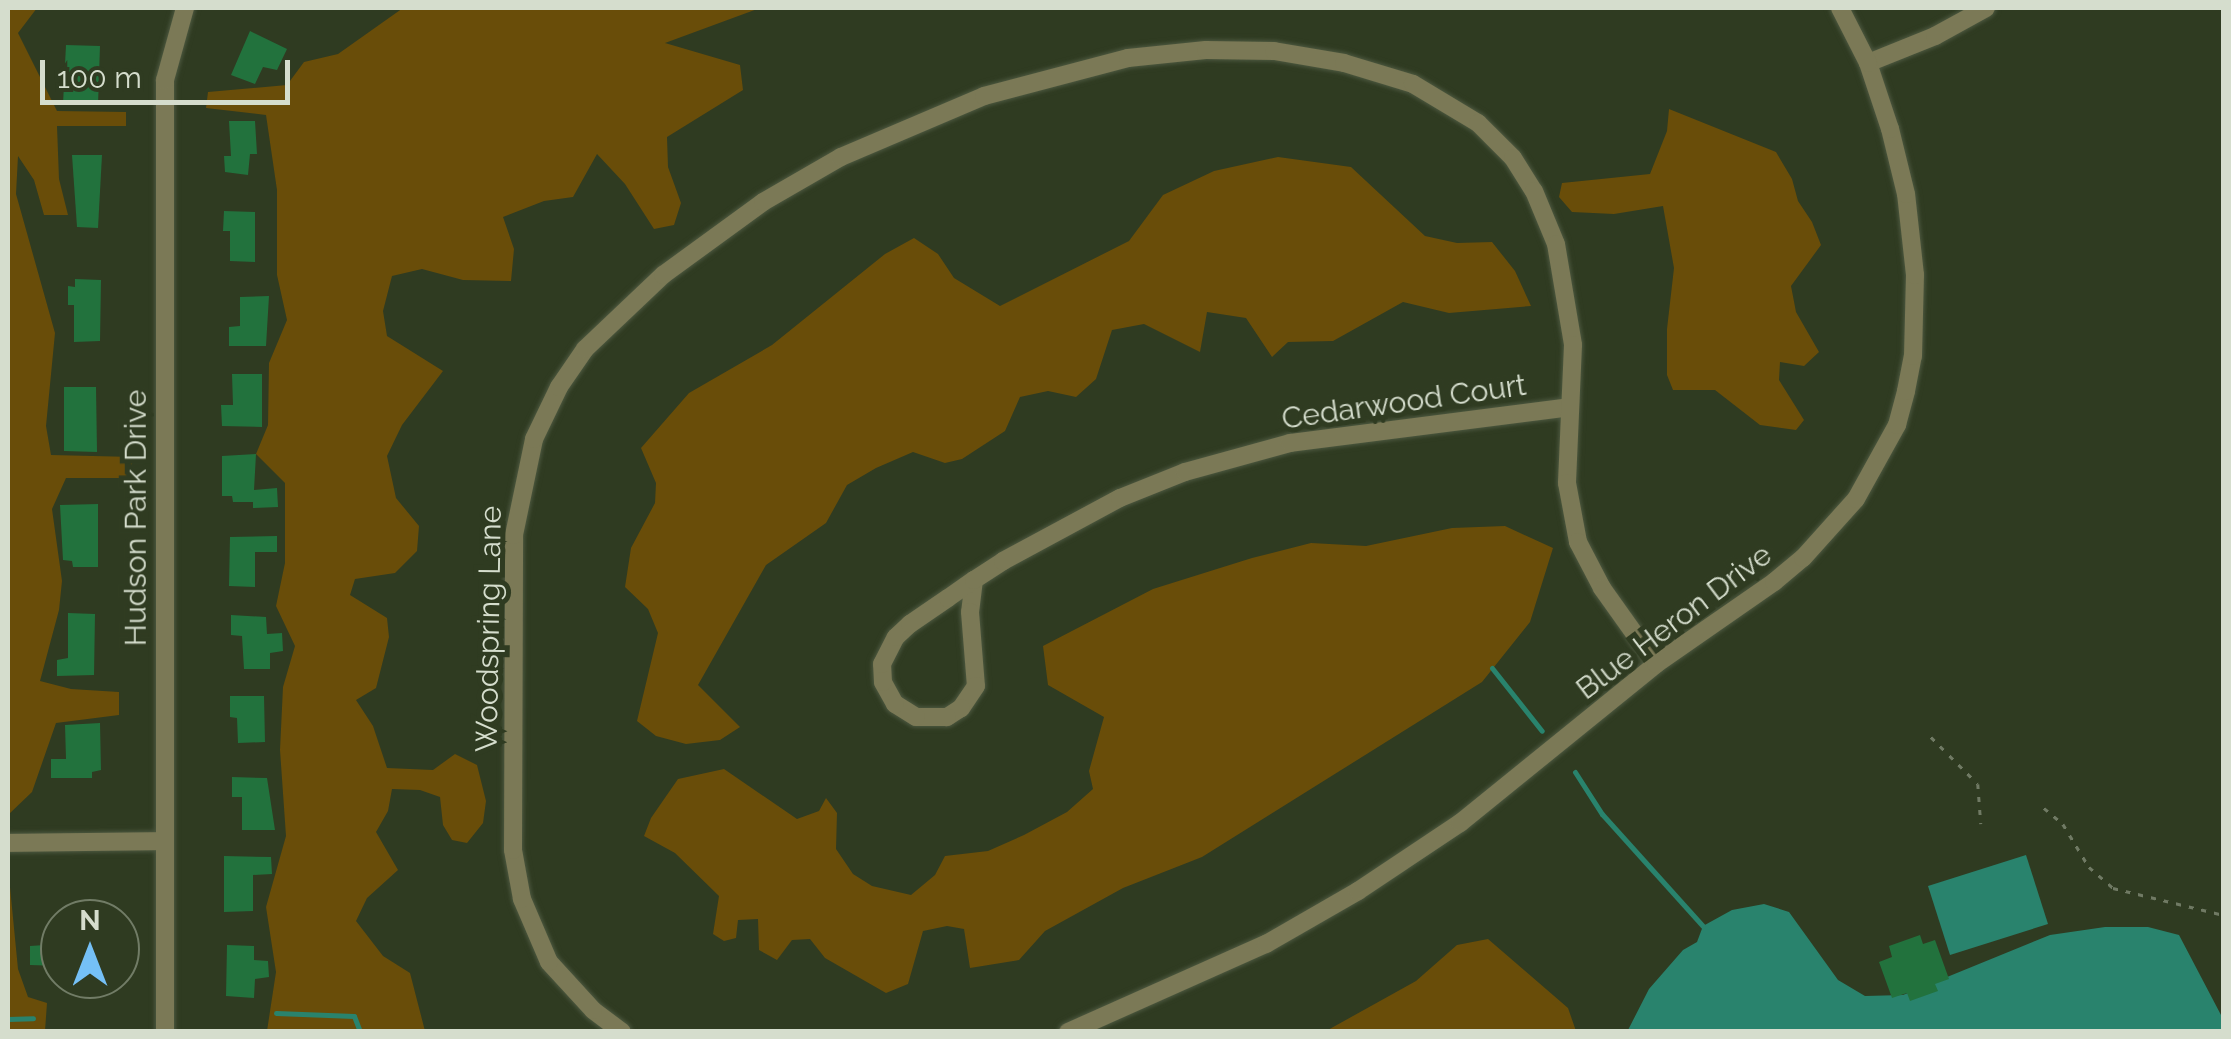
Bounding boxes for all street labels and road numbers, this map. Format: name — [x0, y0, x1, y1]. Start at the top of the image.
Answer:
street label: Cedarwood Court — [1279, 367, 1529, 437]
street label: Hudson Park Drive — [118, 390, 154, 646]
street label: Woodspring Lane — [469, 505, 509, 753]
street label: Blue Heron Drive — [1569, 537, 1779, 707]

